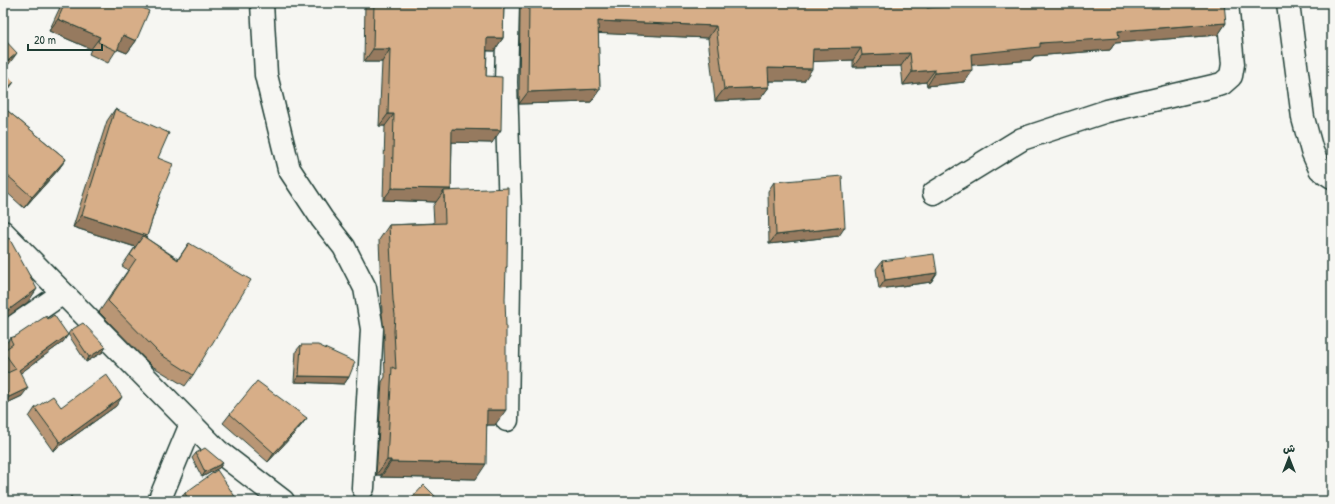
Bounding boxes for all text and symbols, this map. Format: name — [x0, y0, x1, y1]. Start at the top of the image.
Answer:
scale bar — [28, 26, 102, 52]
text: 20 m — [34, 31, 56, 48]
north arrow — [1269, 438, 1309, 478]
text: ش — [1283, 441, 1295, 455]

